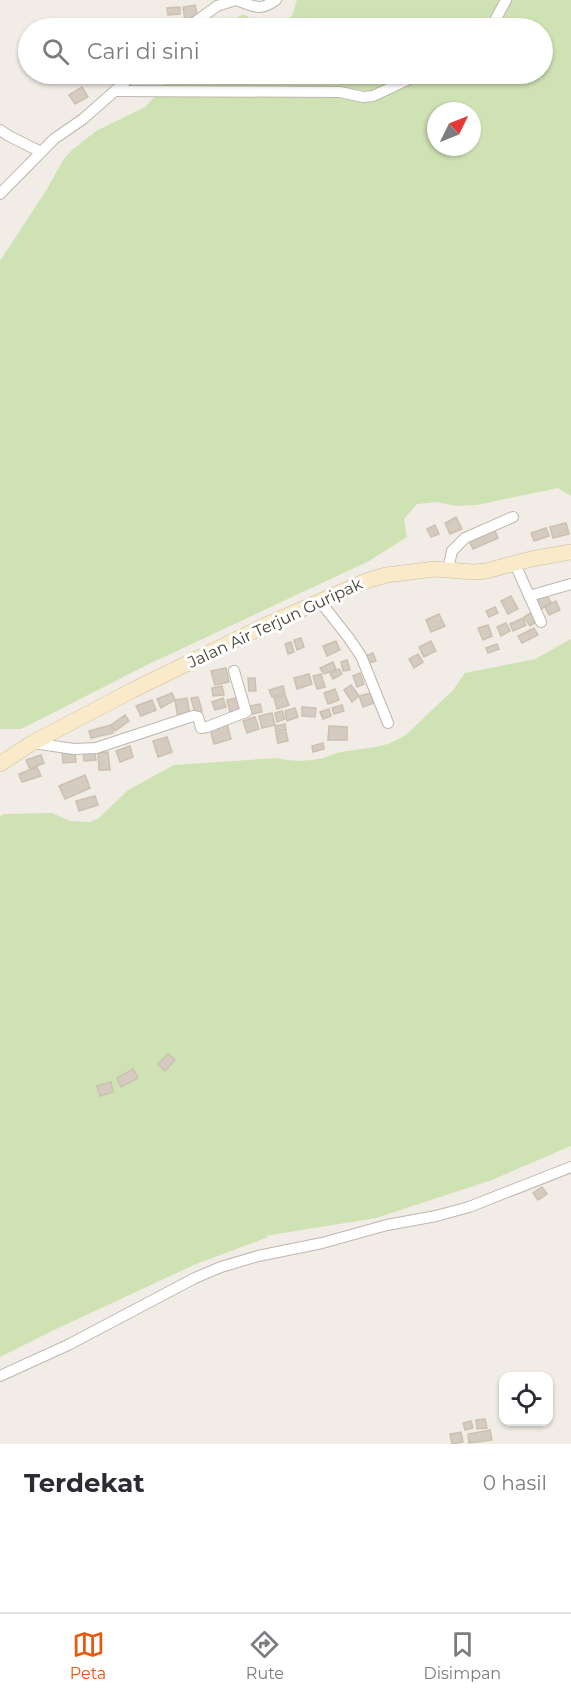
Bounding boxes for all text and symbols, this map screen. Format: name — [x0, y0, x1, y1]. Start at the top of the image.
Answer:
search box — [18, 18, 553, 84]
icon: search — [39, 35, 72, 68]
text: Cari di sini — [87, 38, 200, 65]
north arrow — [427, 102, 481, 156]
street label: Jalan Air Terjun Guripak — [184, 574, 366, 672]
map controls — [499, 1372, 553, 1426]
button: locate — [499, 1372, 553, 1426]
text: Terdekat — [24, 1467, 145, 1499]
text: 0 hasil — [483, 1471, 547, 1495]
tab: Peta — [70, 1628, 106, 1683]
tab: Rute — [246, 1628, 284, 1683]
tab: Disimpan — [424, 1628, 501, 1683]

